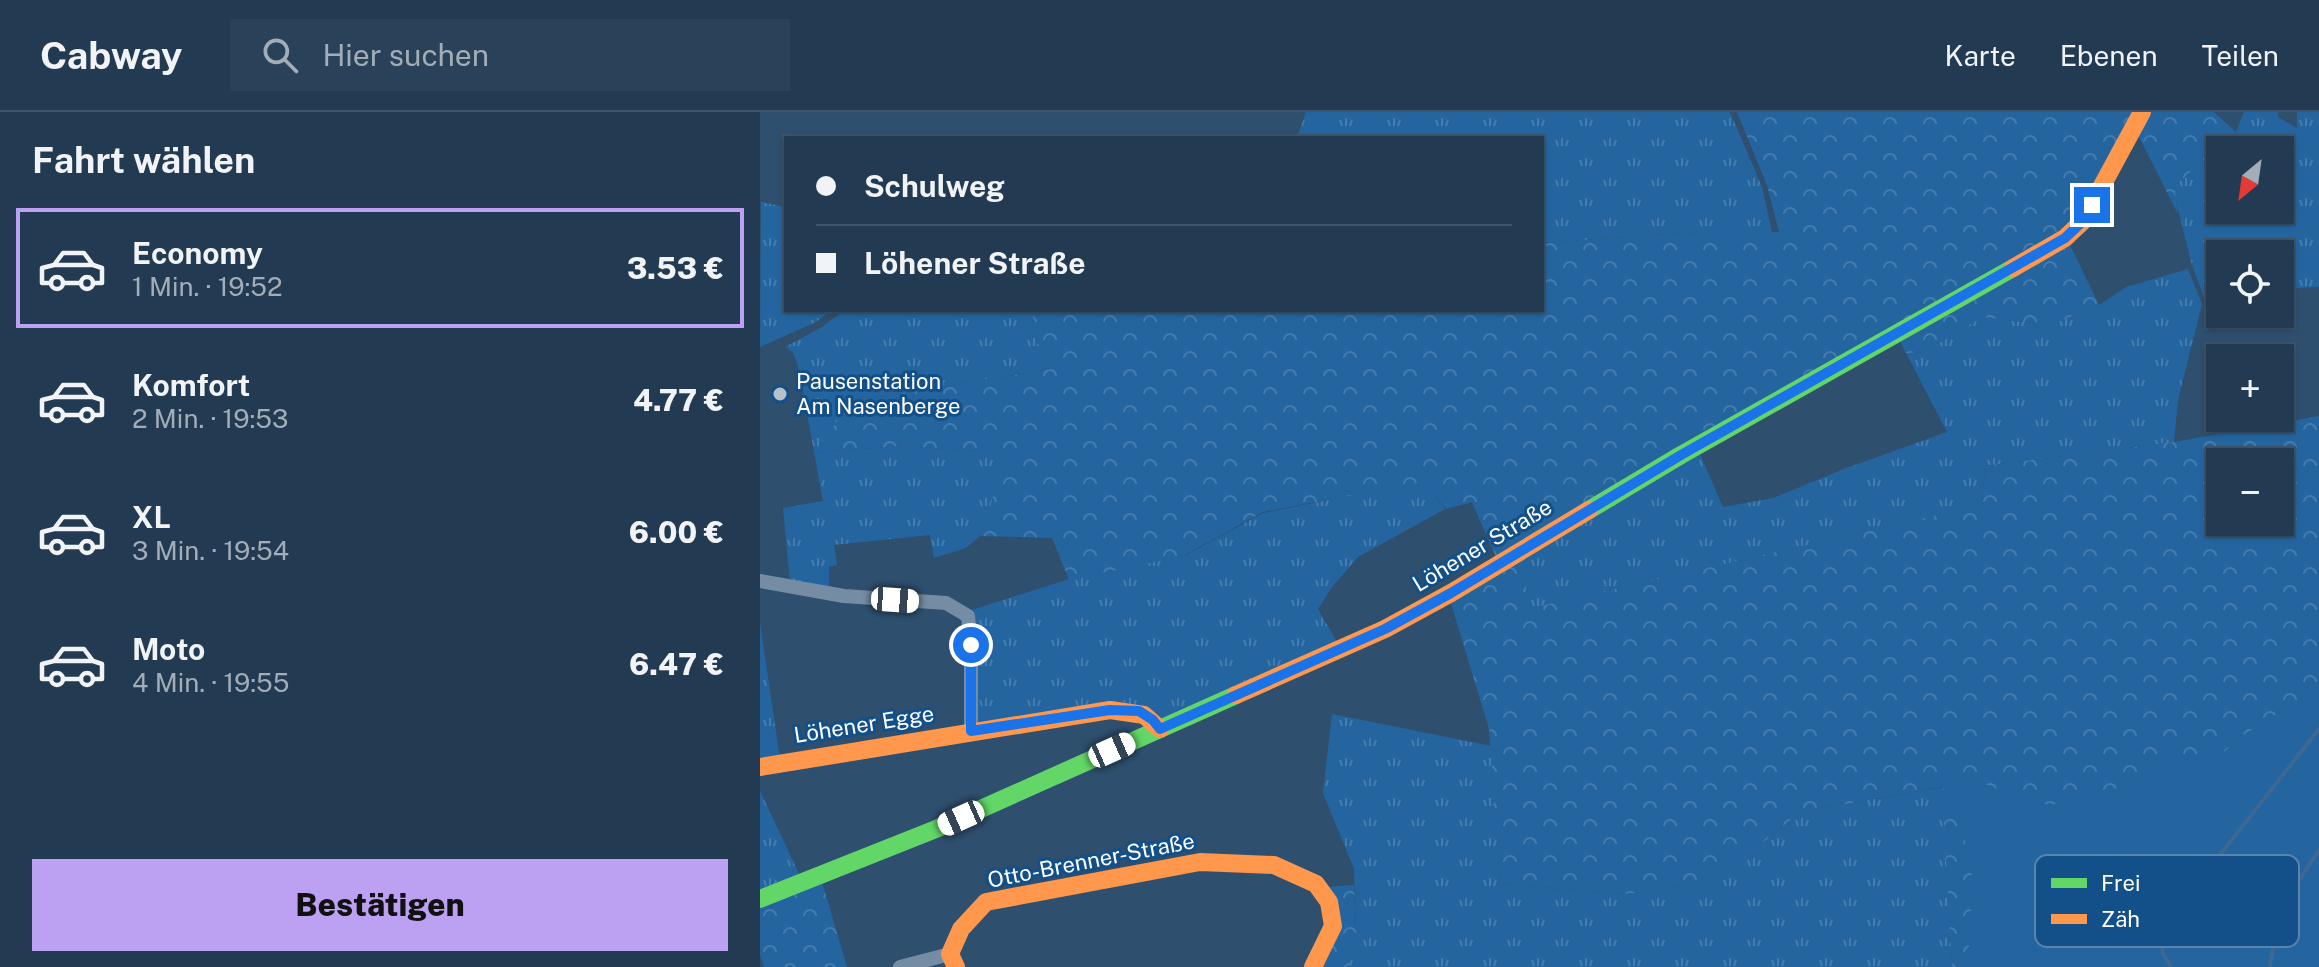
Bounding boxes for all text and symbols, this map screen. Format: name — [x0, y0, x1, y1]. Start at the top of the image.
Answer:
search box — [230, 19, 790, 91]
text: Cabway — [40, 33, 182, 78]
icon: search — [258, 33, 302, 77]
text: Hier suchen — [322, 37, 489, 73]
text: Karte — [1945, 39, 2016, 72]
text: Ebenen — [2060, 39, 2158, 72]
text: Teilen — [2202, 39, 2279, 72]
north arrow — [2206, 136, 2294, 224]
map controls — [2206, 136, 2294, 536]
text: Fahrt wählen — [32, 139, 255, 181]
text: Schulweg — [864, 168, 1005, 204]
route end — [2074, 187, 2110, 223]
icon: car — [36, 232, 108, 304]
text: Economy — [132, 235, 263, 271]
button: locate — [2206, 240, 2294, 328]
text: Löhener Straße — [864, 245, 1086, 281]
text: 3.53 € — [627, 250, 724, 286]
text: 1 Min. · 19:52 — [132, 271, 282, 302]
button: + — [2206, 344, 2294, 432]
icon: car — [36, 364, 108, 436]
text: Komfort — [132, 367, 250, 403]
place label: Pausenstation Am Nasenberge — [796, 368, 960, 419]
text: 4.77 € — [633, 382, 724, 418]
marker: Pausenstation Am Nasenberge — [771, 385, 789, 403]
text: 2 Min. · 19:53 — [132, 403, 288, 434]
button: − — [2206, 448, 2294, 536]
street label: Löhener Straße — [1408, 493, 1556, 597]
icon: car — [36, 496, 108, 568]
text: XL — [132, 499, 171, 535]
text: 6.00 € — [629, 514, 724, 550]
text: 3 Min. · 19:54 — [132, 535, 289, 566]
car — [870, 586, 920, 614]
route start — [953, 627, 989, 663]
icon: car — [36, 628, 108, 700]
text: Moto — [132, 631, 205, 667]
text: 6.47 € — [629, 646, 724, 682]
text: 4 Min. · 19:55 — [132, 667, 289, 698]
street label: Löhener Egge — [792, 700, 936, 748]
car — [1085, 729, 1139, 771]
car — [934, 797, 988, 839]
street label: Otto-Brenner-Straße — [985, 827, 1197, 893]
legend — [2035, 855, 2299, 947]
button: Bestätigen — [32, 859, 728, 951]
text: Frei — [2101, 870, 2140, 896]
text: Zäh — [2101, 906, 2140, 932]

